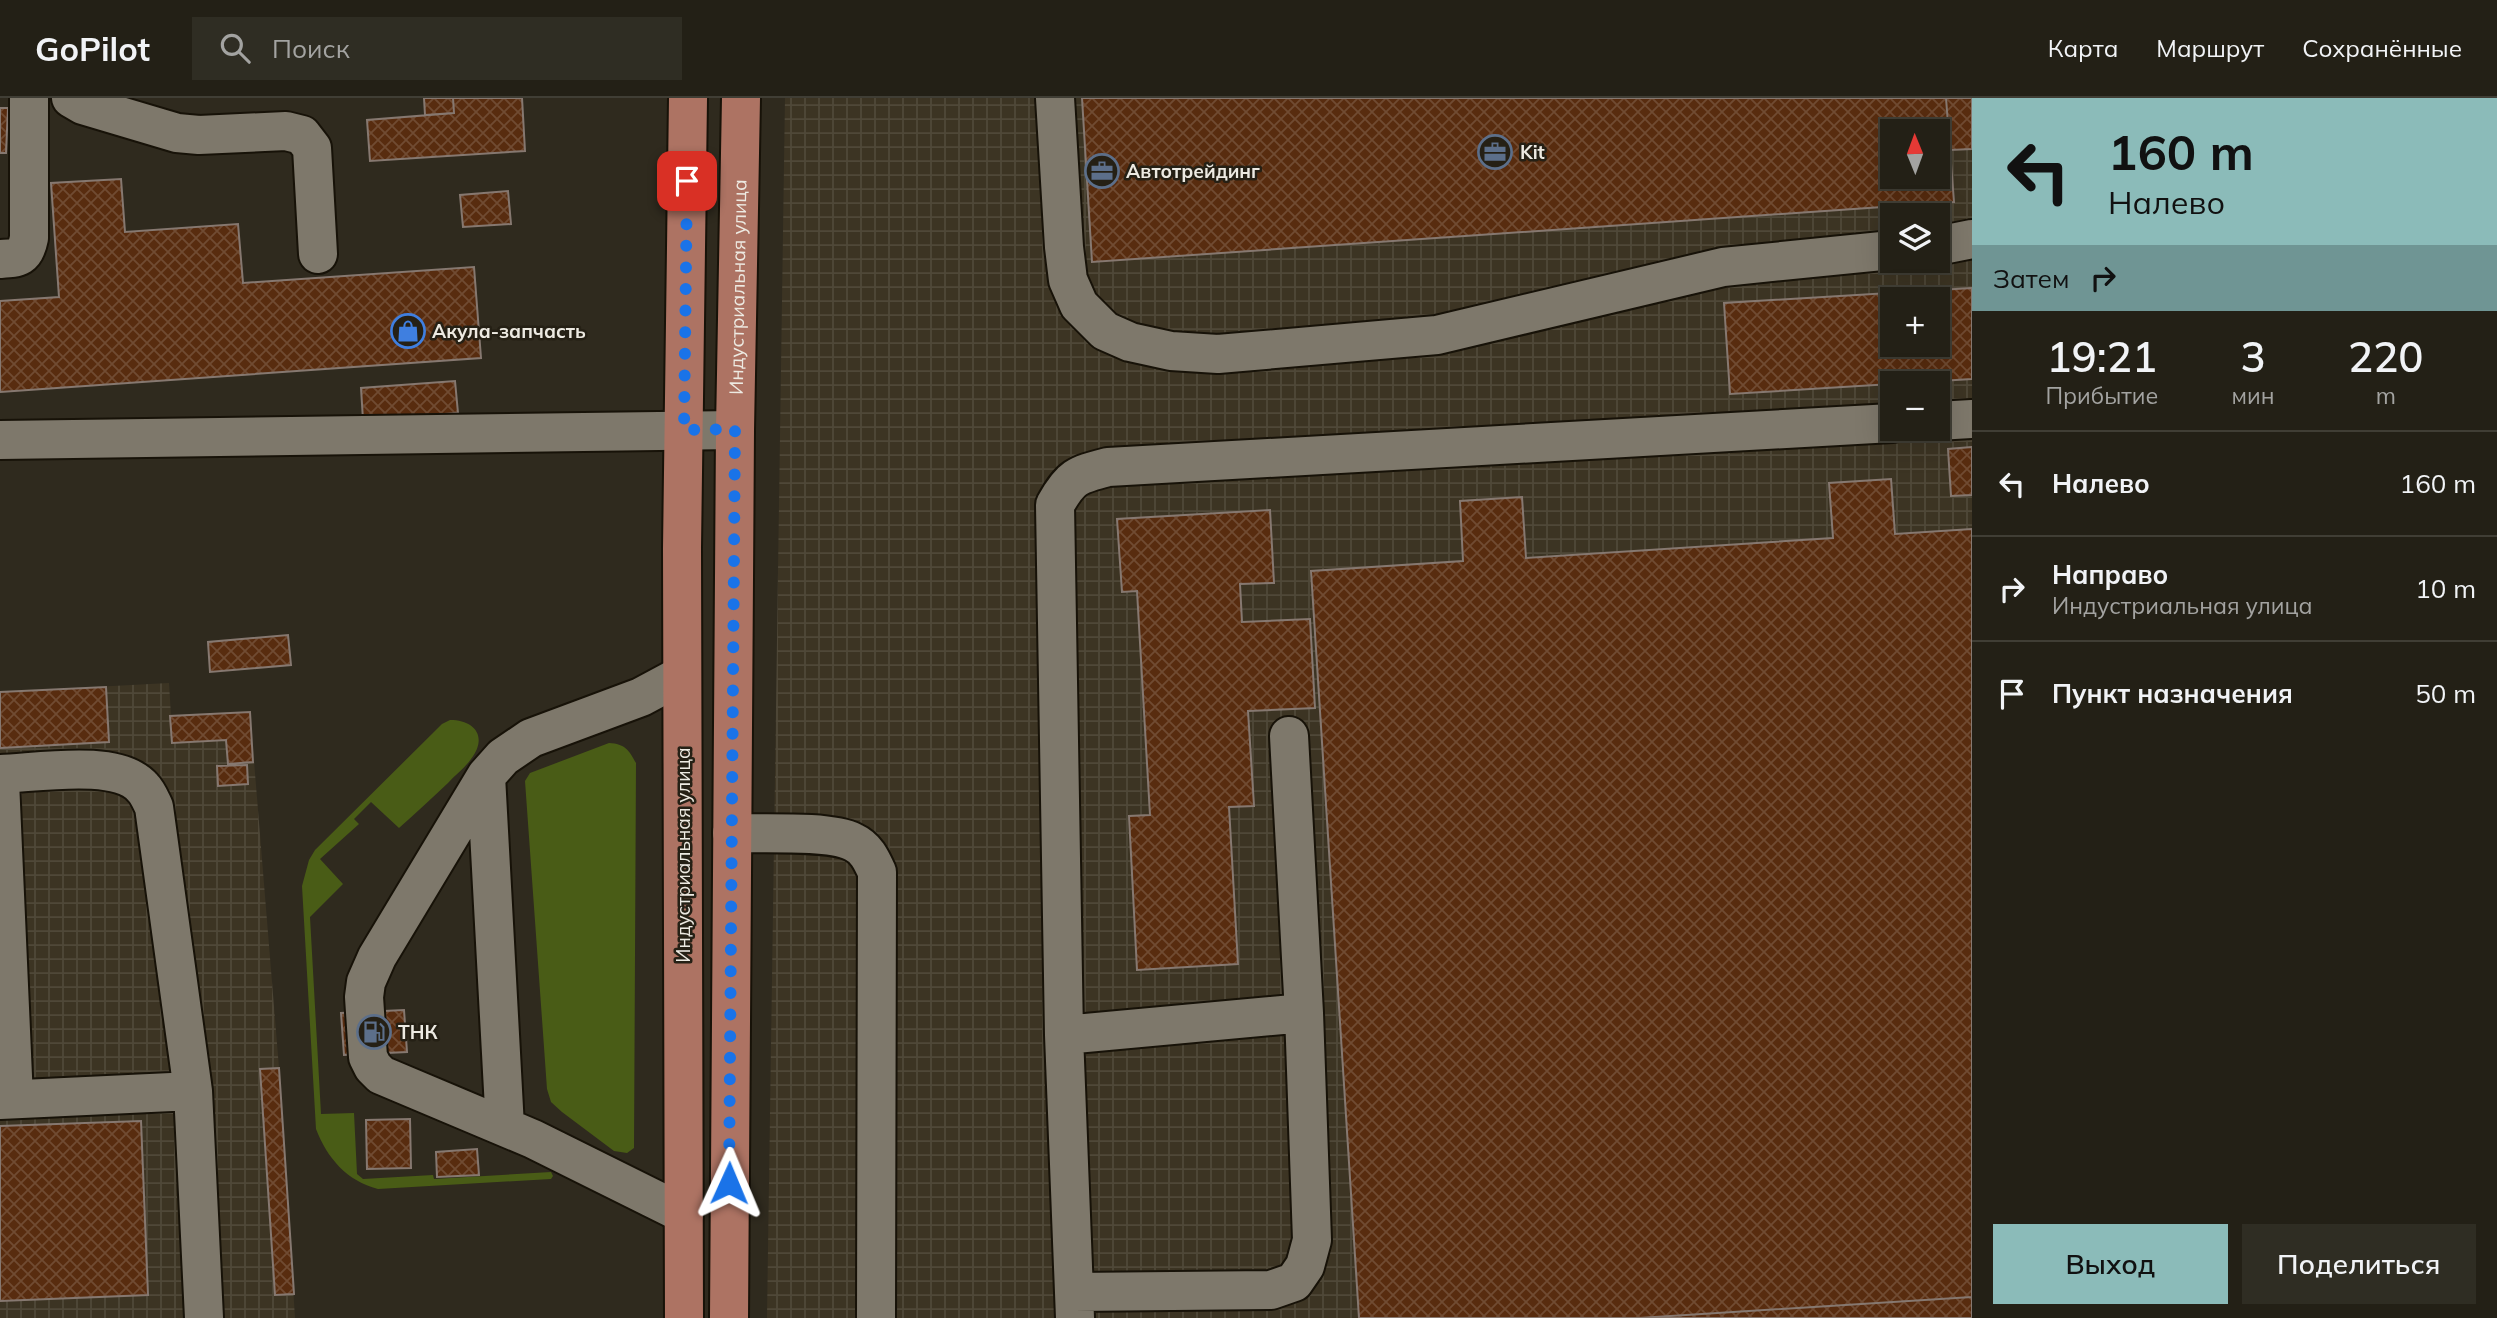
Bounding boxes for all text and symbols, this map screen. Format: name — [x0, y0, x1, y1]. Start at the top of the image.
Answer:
search box — [192, 17, 682, 80]
text: GoPilot — [35, 28, 150, 69]
icon: search — [216, 29, 254, 67]
text: Поиск — [272, 32, 350, 65]
text: Карта — [2048, 33, 2118, 63]
text: Маршрут — [2156, 33, 2264, 63]
text: Сохранённые — [2302, 33, 2462, 63]
north arrow — [1880, 119, 1950, 189]
map controls — [1880, 119, 1950, 441]
text: 160 m — [2108, 121, 2254, 182]
icon: left — [1993, 126, 2084, 217]
office icon: Kit — [1476, 133, 1514, 171]
place label: Kit — [1520, 140, 1545, 164]
pin — [657, 151, 717, 211]
office icon: Автотрейдинг — [1083, 152, 1121, 190]
place label: Автотрейдинг — [1126, 159, 1260, 183]
icon: arrive — [668, 162, 706, 200]
street label: Индустриальная улица — [724, 179, 752, 395]
text: Налево — [2108, 182, 2225, 222]
button: layers — [1880, 203, 1950, 273]
icon: right — [2084, 259, 2122, 297]
text: Затем — [1993, 262, 2070, 295]
button: + — [1880, 287, 1950, 357]
shop icon: Акула-запчасть — [389, 312, 427, 350]
place label: Акула-запчасть — [432, 319, 586, 343]
text: 19:21 — [2046, 330, 2157, 383]
text: 3 — [2240, 330, 2266, 383]
text: 220 — [2348, 330, 2424, 383]
button: − — [1880, 371, 1950, 441]
text: Прибытие — [2045, 381, 2158, 410]
text: мин — [2232, 381, 2275, 410]
text: m — [2376, 381, 2396, 410]
icon: left — [1993, 465, 2031, 503]
text: Налево — [2052, 467, 2150, 500]
text: 160 m — [2400, 467, 2476, 500]
text: Направо — [2052, 558, 2168, 591]
icon: right — [1993, 570, 2031, 608]
text: 10 m — [2415, 572, 2476, 605]
text: Индустриальная улица — [2052, 591, 2313, 620]
icon: arrive — [1993, 675, 2031, 713]
text: Пункт назначения — [2052, 677, 2293, 710]
text: 50 m — [2415, 677, 2476, 710]
street label: Индустриальная улица — [671, 747, 695, 963]
fuel station icon: ТНК — [355, 1013, 393, 1051]
place label: ТНК — [398, 1020, 438, 1044]
position arrow — [692, 1146, 766, 1220]
button: Выход — [1993, 1224, 2228, 1304]
button: Поделиться — [2242, 1224, 2476, 1304]

